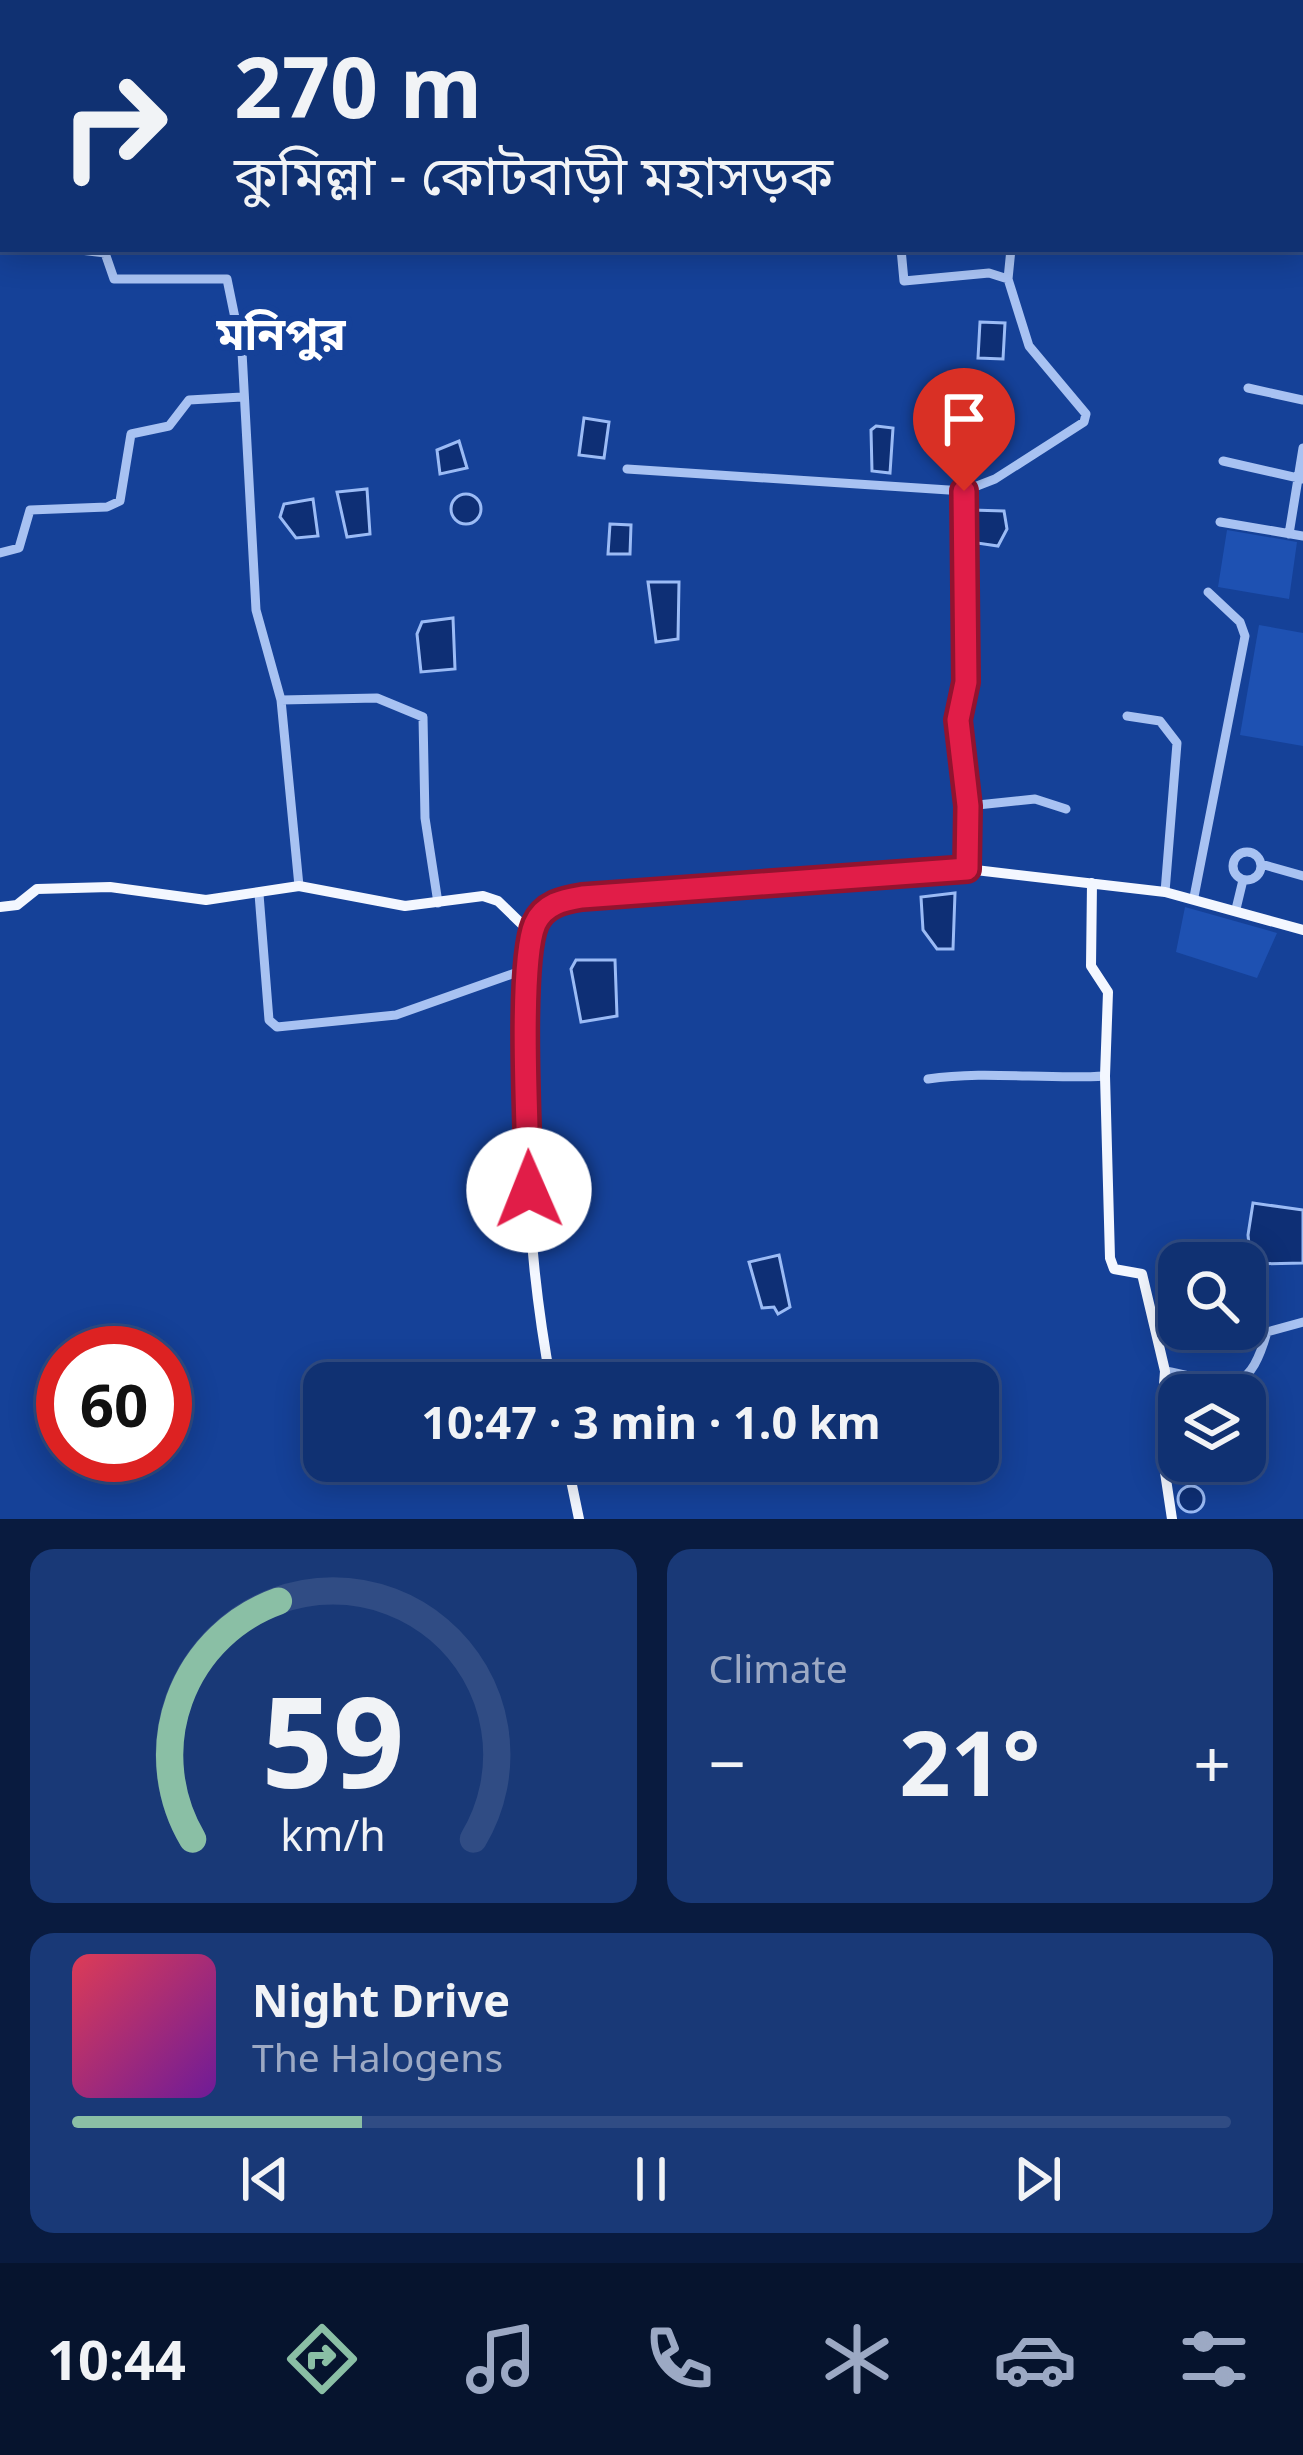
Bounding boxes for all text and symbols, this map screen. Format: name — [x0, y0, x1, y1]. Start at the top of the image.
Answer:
text: 270 m — [234, 28, 482, 143]
icon: right — [36, 48, 192, 204]
text: কুমিল্লা - কোটবাড়ী মহাসড়ক — [234, 137, 833, 211]
district label: মনিপুর — [215, 302, 346, 363]
pin — [913, 368, 1015, 491]
icon: arrive — [931, 386, 997, 452]
position arrow — [466, 1127, 592, 1253]
map controls — [1158, 1242, 1266, 1482]
button: search — [1158, 1242, 1266, 1350]
speed limit sign: 60 — [36, 1326, 192, 1482]
button: layers — [1158, 1374, 1266, 1482]
text: 10:47 · 3 min · 1.0 km — [421, 1391, 881, 1452]
text: Climate — [709, 1641, 848, 1694]
text: 59 — [262, 1655, 405, 1825]
text: 21° — [899, 1700, 1040, 1822]
text: − — [709, 1717, 746, 1807]
text: + — [1193, 1717, 1231, 1807]
text: km/h — [281, 1805, 386, 1864]
text: Night Drive — [252, 1969, 510, 2030]
text: The Halogens — [252, 2030, 503, 2083]
icon: previous — [232, 2146, 298, 2212]
icon: pause — [618, 2146, 684, 2212]
icon: next — [1005, 2146, 1071, 2212]
icon: directions — [280, 2317, 364, 2401]
icon: music — [459, 2317, 543, 2401]
icon: phone — [637, 2317, 721, 2401]
icon: climate — [815, 2317, 899, 2401]
icon: car — [993, 2317, 1077, 2401]
icon: filters — [1172, 2317, 1256, 2401]
text: 10:44 — [47, 2322, 186, 2396]

